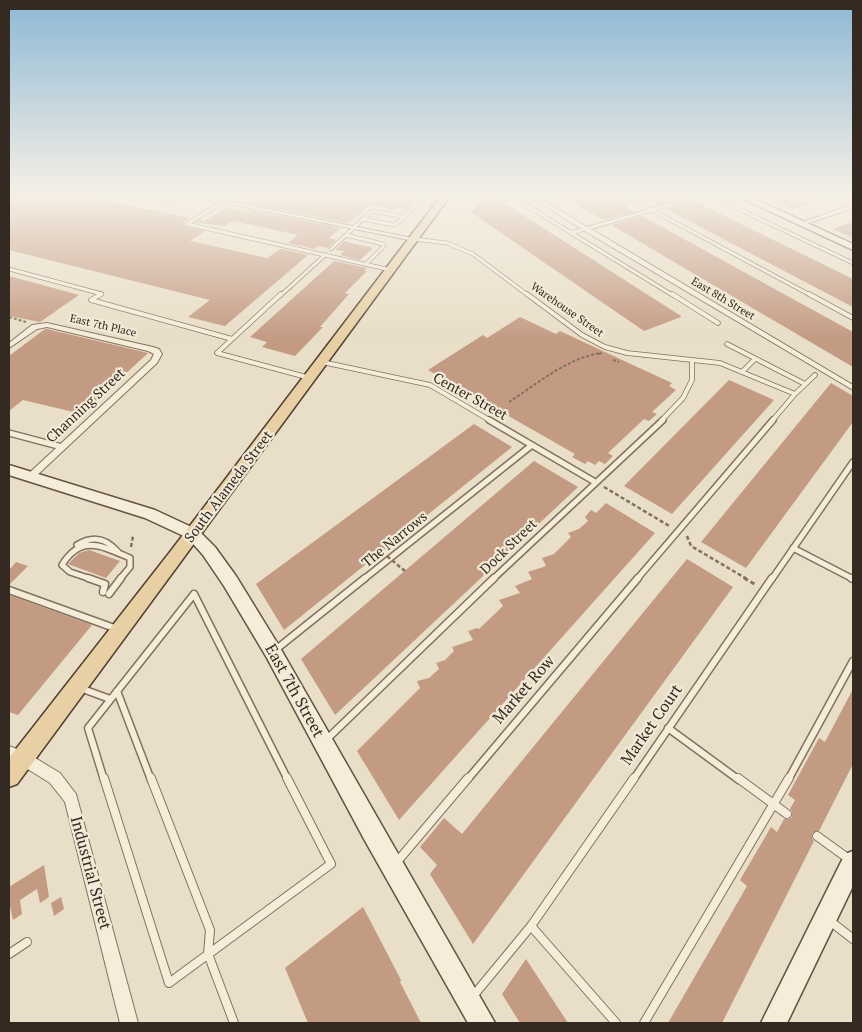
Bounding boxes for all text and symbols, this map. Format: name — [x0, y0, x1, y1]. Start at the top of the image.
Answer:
street label: East 8th Street — [689, 275, 757, 323]
street label: Warehouse Street — [528, 280, 606, 340]
street label: East 7th Place — [68, 312, 138, 340]
street label: Channing Street — [43, 365, 129, 447]
street label: Center Street — [430, 370, 510, 424]
street label: South Alameda Street — [181, 428, 277, 546]
street label: The Narrows — [359, 509, 431, 571]
street label: Dock Street — [477, 516, 541, 578]
street label: East 7th Street — [260, 641, 328, 741]
street label: Market Row — [489, 652, 559, 728]
street label: Market Court — [617, 681, 687, 769]
street label: Industrial Street — [66, 814, 114, 932]

